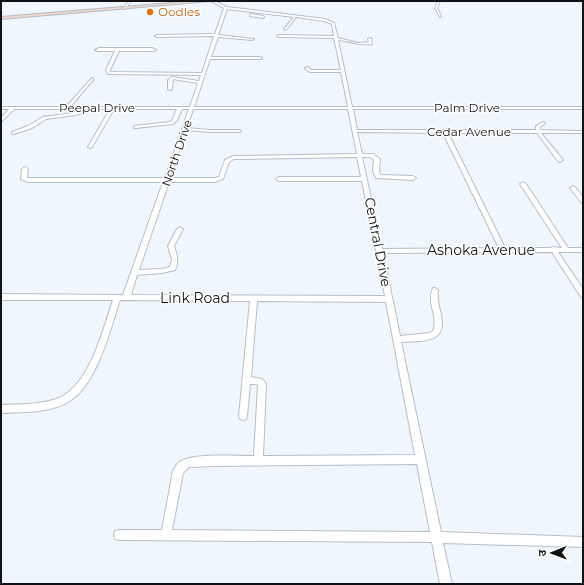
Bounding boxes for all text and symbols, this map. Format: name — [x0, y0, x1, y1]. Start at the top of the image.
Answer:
place label: Oodles — [158, 4, 200, 19]
marker: Oodles — [145, 7, 155, 17]
street label: Peepal Drive — [59, 100, 135, 115]
street label: Palm Drive — [434, 100, 500, 115]
street label: North Drive — [158, 117, 195, 188]
street label: Cedar Avenue — [427, 124, 511, 139]
street label: Central Drive — [361, 196, 395, 288]
street label: Ashoka Avenue — [427, 241, 535, 259]
street label: Link Road — [160, 289, 230, 307]
north arrow — [532, 533, 572, 573]
text: उ — [535, 549, 549, 557]

